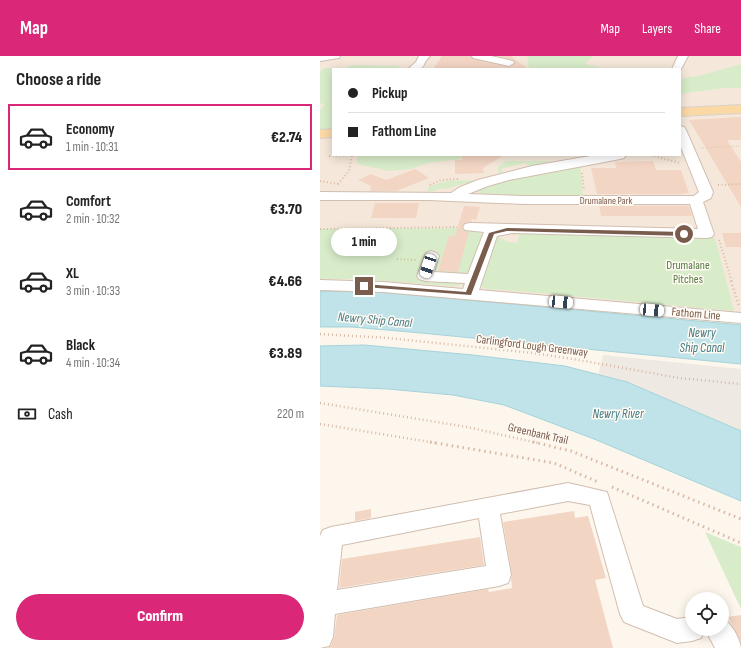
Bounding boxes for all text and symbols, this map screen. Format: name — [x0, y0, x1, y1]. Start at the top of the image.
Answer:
text: Map — [20, 17, 48, 40]
text: Map — [600, 20, 620, 37]
text: Layers — [642, 20, 672, 37]
text: Share — [694, 20, 721, 37]
text: Choose a ride — [16, 69, 101, 90]
text: Pickup — [372, 84, 408, 103]
icon: car — [18, 119, 54, 155]
text: Economy — [66, 120, 115, 139]
text: Fathom Line — [372, 122, 436, 141]
text: €2.74 — [271, 128, 302, 147]
text: 1 min · 10:31 — [66, 139, 118, 155]
icon: car — [18, 191, 54, 227]
text: Comfort — [66, 192, 111, 211]
street label: Drumalane Park — [580, 195, 632, 207]
text: €3.70 — [270, 200, 302, 219]
text: 2 min · 10:32 — [66, 211, 120, 227]
route start — [675, 225, 693, 243]
callout: 1 min — [331, 228, 397, 256]
text: 1 min — [352, 234, 376, 250]
car — [419, 253, 437, 279]
park label: Drumalane Pitches — [666, 258, 710, 287]
icon: car — [18, 263, 54, 299]
text: XL — [66, 264, 79, 283]
text: €4.66 — [269, 272, 302, 291]
route end — [355, 277, 373, 295]
text: 3 min · 10:33 — [66, 283, 120, 299]
car — [549, 295, 573, 309]
car — [640, 303, 664, 317]
street label: Fathom Line — [671, 304, 721, 324]
water label: Newry Ship Canal — [337, 309, 413, 331]
water label: Newry Ship Canal — [680, 325, 725, 356]
street label: Carlingford Lough Greenway — [475, 332, 589, 360]
icon: car — [18, 335, 54, 371]
text: Black — [66, 336, 95, 355]
text: €3.89 — [269, 344, 302, 363]
text: 4 min · 10:34 — [66, 355, 120, 371]
icon: cash — [16, 403, 38, 425]
text: Cash — [48, 405, 73, 424]
text: 220 m — [277, 406, 304, 422]
water label: Newry River — [592, 406, 645, 422]
street label: Greenbank Trail — [506, 420, 570, 448]
map controls — [685, 592, 729, 636]
button: locate — [685, 592, 729, 636]
button: Confirm — [16, 594, 304, 640]

